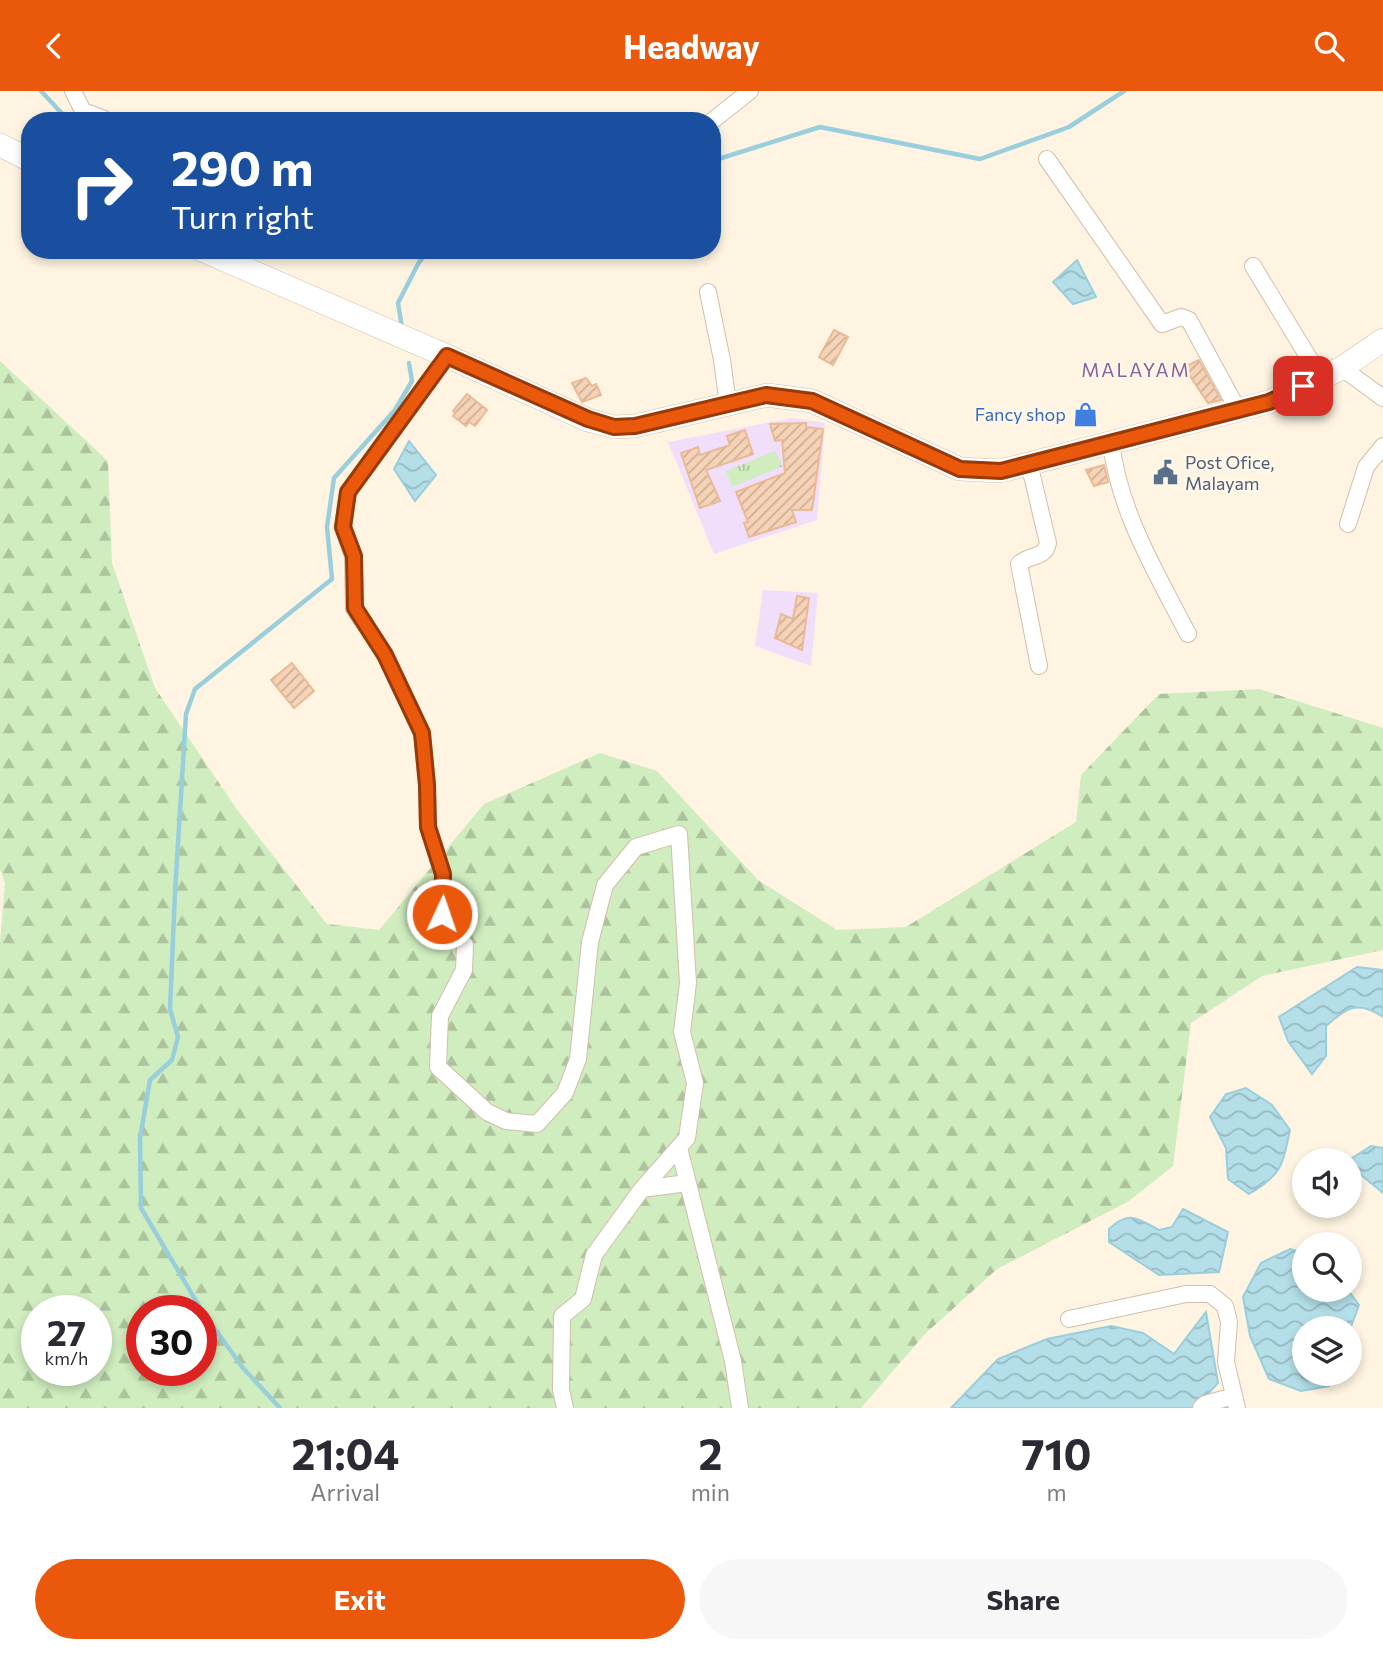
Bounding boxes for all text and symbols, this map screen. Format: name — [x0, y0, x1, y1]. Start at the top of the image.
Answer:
text: Headway — [623, 26, 760, 66]
icon: back — [35, 27, 73, 65]
icon: search — [1310, 27, 1348, 65]
text: 290 m — [171, 136, 313, 196]
icon: right — [56, 140, 147, 231]
text: Turn right — [171, 196, 314, 236]
pin — [1273, 356, 1333, 416]
district label: MALAYAM — [1081, 358, 1191, 381]
icon: arrive — [1284, 367, 1322, 405]
shop icon: Fancy shop — [1072, 400, 1100, 428]
place label: Fancy shop — [975, 403, 1066, 425]
place label: Post Ofice, Malayam — [1185, 451, 1274, 494]
public building icon: Post Ofice, Malayam — [1151, 458, 1179, 486]
position arrow — [405, 877, 479, 951]
map controls — [1292, 1148, 1362, 1386]
button: sound — [1292, 1148, 1362, 1218]
button: search — [1292, 1232, 1362, 1302]
speed limit sign: 30 — [126, 1295, 217, 1386]
text: 27 — [47, 1310, 86, 1353]
button: layers — [1292, 1316, 1362, 1386]
text: km/h — [45, 1347, 88, 1369]
text: 21:04 — [292, 1427, 399, 1479]
text: 2 — [698, 1427, 722, 1479]
text: 710 — [1021, 1427, 1091, 1479]
text: Arrival — [311, 1478, 380, 1506]
text: min — [691, 1478, 730, 1506]
text: m — [1046, 1478, 1067, 1506]
button: Exit — [35, 1559, 685, 1639]
button: Share — [699, 1559, 1348, 1639]

